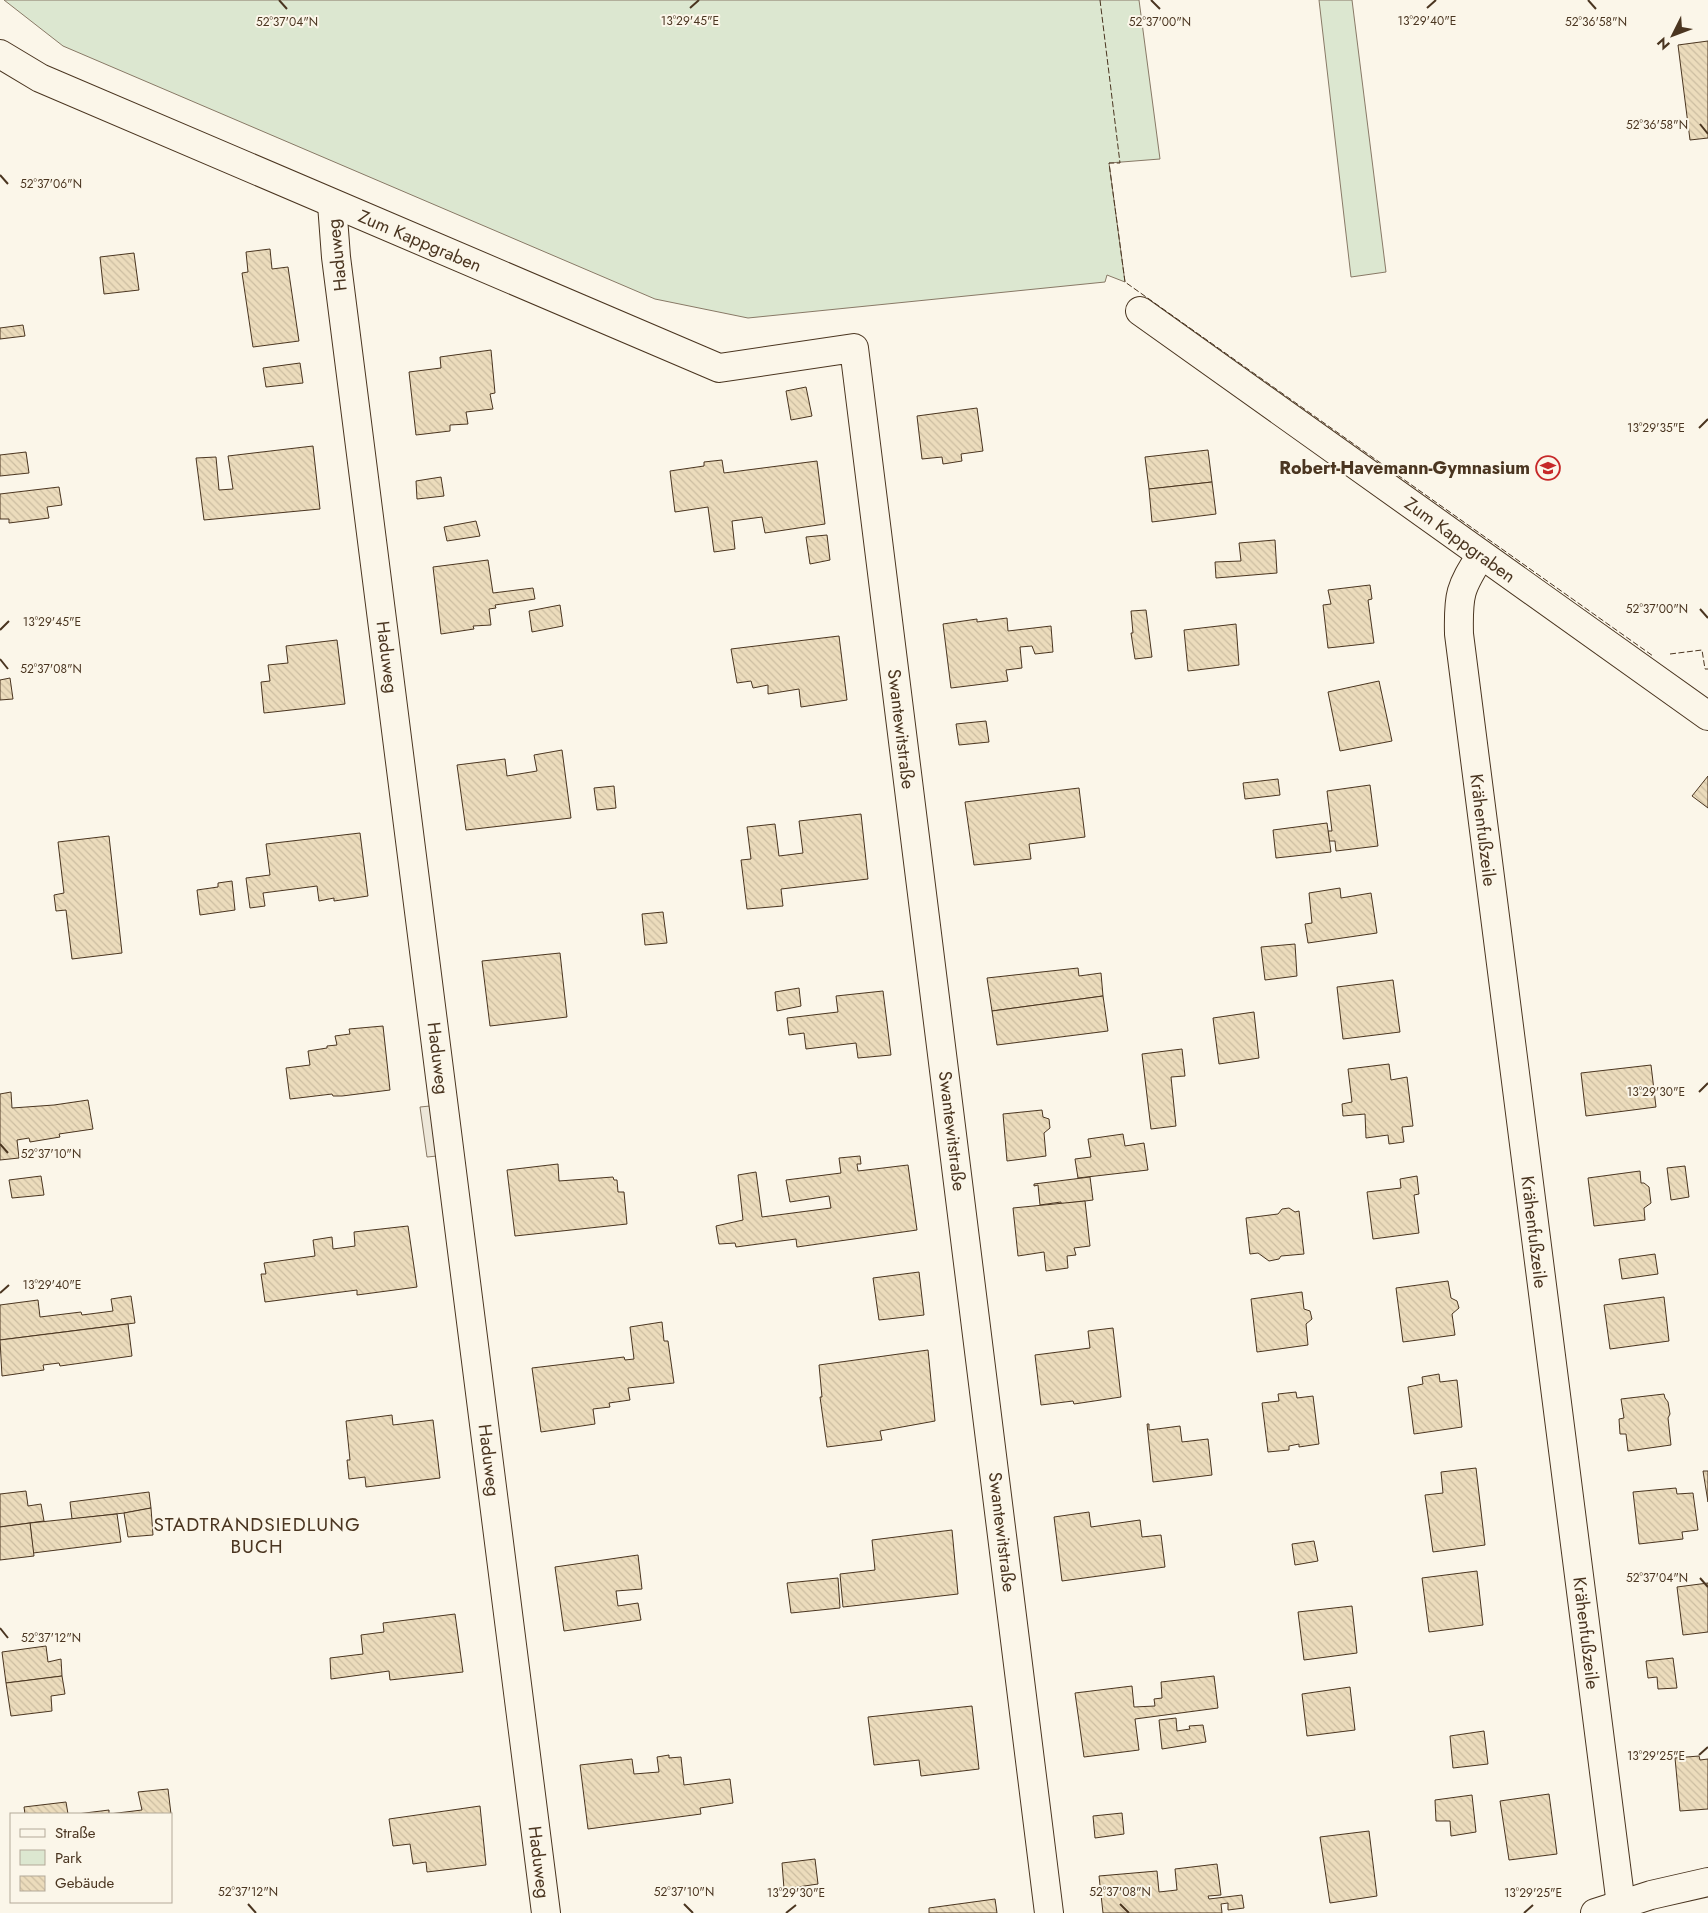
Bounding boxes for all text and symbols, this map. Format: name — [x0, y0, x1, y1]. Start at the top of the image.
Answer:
north arrow — [1648, 10, 1698, 60]
text: 13°29'45"E — [661, 12, 719, 30]
text: 13°29'40"E — [1398, 12, 1456, 30]
text: 52°37'04"N — [256, 13, 318, 31]
text: 52°37'00"N — [1129, 13, 1191, 31]
text: 52°36'58"N — [1565, 13, 1627, 31]
text: N — [1652, 33, 1674, 55]
text: 52°36'58"N — [1626, 116, 1688, 134]
text: 52°37'06"N — [20, 175, 82, 193]
street label: Zum Kappgraben — [354, 203, 486, 279]
street label: Haduweg — [320, 217, 354, 293]
text: 13°29'35"E — [1627, 419, 1685, 437]
place label: Robert-Havemann-Gymnasium — [1279, 455, 1530, 481]
school or university icon: Robert-Havemann-Gymnasium — [1535, 455, 1561, 481]
street label: Zum Kappgraben — [1399, 491, 1521, 589]
text: 52°37'00"N — [1626, 600, 1688, 618]
text: 13°29'45"E — [23, 613, 81, 631]
street label: Haduweg — [370, 619, 404, 695]
text: 52°37'08"N — [20, 660, 82, 678]
street label: Swantewitstraße — [881, 668, 921, 790]
street label: Krähenfußzeile — [1463, 772, 1503, 888]
street label: Haduweg — [421, 1020, 455, 1096]
street label: Swantewitstraße — [932, 1070, 972, 1192]
text: 13°29'30"E — [1627, 1083, 1685, 1101]
text: 52°37'10"N — [21, 1145, 81, 1163]
street label: Krähenfußzeile — [1514, 1174, 1554, 1290]
text: 13°29'40"E — [23, 1276, 81, 1294]
street label: Haduweg — [472, 1422, 506, 1498]
street label: Swantewitstraße — [982, 1471, 1022, 1593]
district label: STADTRANDSIEDLUNG BUCH — [153, 1511, 361, 1560]
text: 52°37'04"N — [1626, 1569, 1688, 1587]
street label: Krähenfußzeile — [1566, 1575, 1606, 1691]
text: 52°37'12"N — [21, 1629, 81, 1647]
text: 13°29'25"E — [1627, 1747, 1685, 1765]
legend — [10, 1813, 172, 1903]
text: Straße — [55, 1822, 96, 1844]
street label: Haduweg — [522, 1824, 556, 1900]
text: Park — [55, 1847, 82, 1869]
text: Gebäude — [55, 1872, 115, 1894]
text: 52°37'12"N — [218, 1883, 278, 1901]
text: 52°37'10"N — [654, 1883, 714, 1901]
text: 52°37'08"N — [1089, 1883, 1151, 1901]
text: 13°29'30"E — [767, 1884, 825, 1902]
text: 13°29'25"E — [1504, 1884, 1562, 1902]

